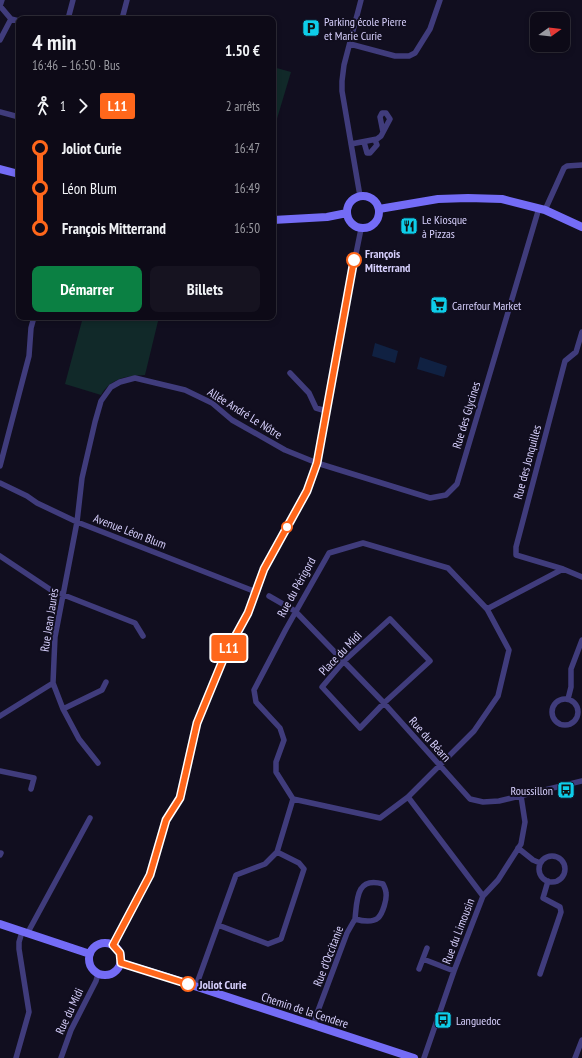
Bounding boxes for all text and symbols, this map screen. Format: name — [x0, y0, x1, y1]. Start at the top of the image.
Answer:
north arrow — [530, 12, 570, 52]
map controls — [530, 12, 570, 52]
place label: Parking école Pierre et Marie Curie — [324, 14, 406, 43]
parking icon: Parking école Pierre et Marie Curie — [301, 18, 321, 38]
text: 4 min — [32, 28, 76, 56]
text: 1.50 € — [225, 41, 260, 60]
text: 16:46 – 16:50 · Bus — [32, 57, 120, 74]
icon: walk — [32, 95, 54, 117]
icon: forward — [72, 95, 94, 117]
text: L11 — [108, 97, 127, 115]
text: 1 — [60, 98, 66, 115]
text: 2 arrêts — [226, 98, 260, 115]
text: Joliot Curie — [62, 139, 122, 158]
text: 16:47 — [234, 140, 260, 157]
text: Léon Blum — [62, 179, 117, 198]
text: 16:49 — [234, 180, 260, 197]
place label: Le Kiosque à Pizzas — [422, 212, 467, 241]
restaurant icon: Le Kiosque à Pizzas — [399, 216, 419, 236]
text: François Mitterrand — [62, 219, 166, 238]
text: 16:50 — [234, 220, 260, 237]
place label: François Mitterrand — [365, 246, 410, 275]
marker: François Mitterrand — [346, 252, 362, 268]
button: Démarrer — [32, 266, 142, 312]
button: Billets — [150, 266, 260, 312]
supermarket icon: Carrefour Market — [429, 295, 449, 315]
place label: Carrefour Market — [452, 298, 522, 313]
street label: Rue des Glycines — [449, 380, 483, 450]
street label: Allée André Le Nôtre — [205, 384, 285, 442]
street label: Rue des Jonquilles — [510, 423, 544, 501]
street label: Avenue Léon Blum — [92, 510, 169, 552]
unlabelled marker — [281, 521, 293, 533]
street label: Rue du Périgord — [273, 554, 319, 620]
street label: Rue Jean Jaurès — [37, 587, 61, 653]
street label: Place du Midi — [315, 628, 365, 678]
line badge: L11 — [206, 635, 252, 661]
text: L11 — [219, 639, 239, 657]
street label: Rue du Béarn — [406, 713, 454, 765]
bus stop icon: Roussillon — [556, 780, 576, 800]
place label: Roussillon — [511, 783, 553, 798]
street label: Rue du Limousin — [439, 896, 477, 966]
street label: Rue d’Occitanie — [310, 924, 346, 988]
marker: Joliot Curie — [180, 976, 196, 992]
place label: Joliot Curie — [198, 977, 247, 992]
street label: Rue du Midi — [52, 985, 86, 1037]
street label: Chemin de la Cendere — [260, 989, 350, 1031]
bus stop icon: Languedoc — [433, 1010, 453, 1030]
place label: Languedoc — [456, 1013, 502, 1028]

